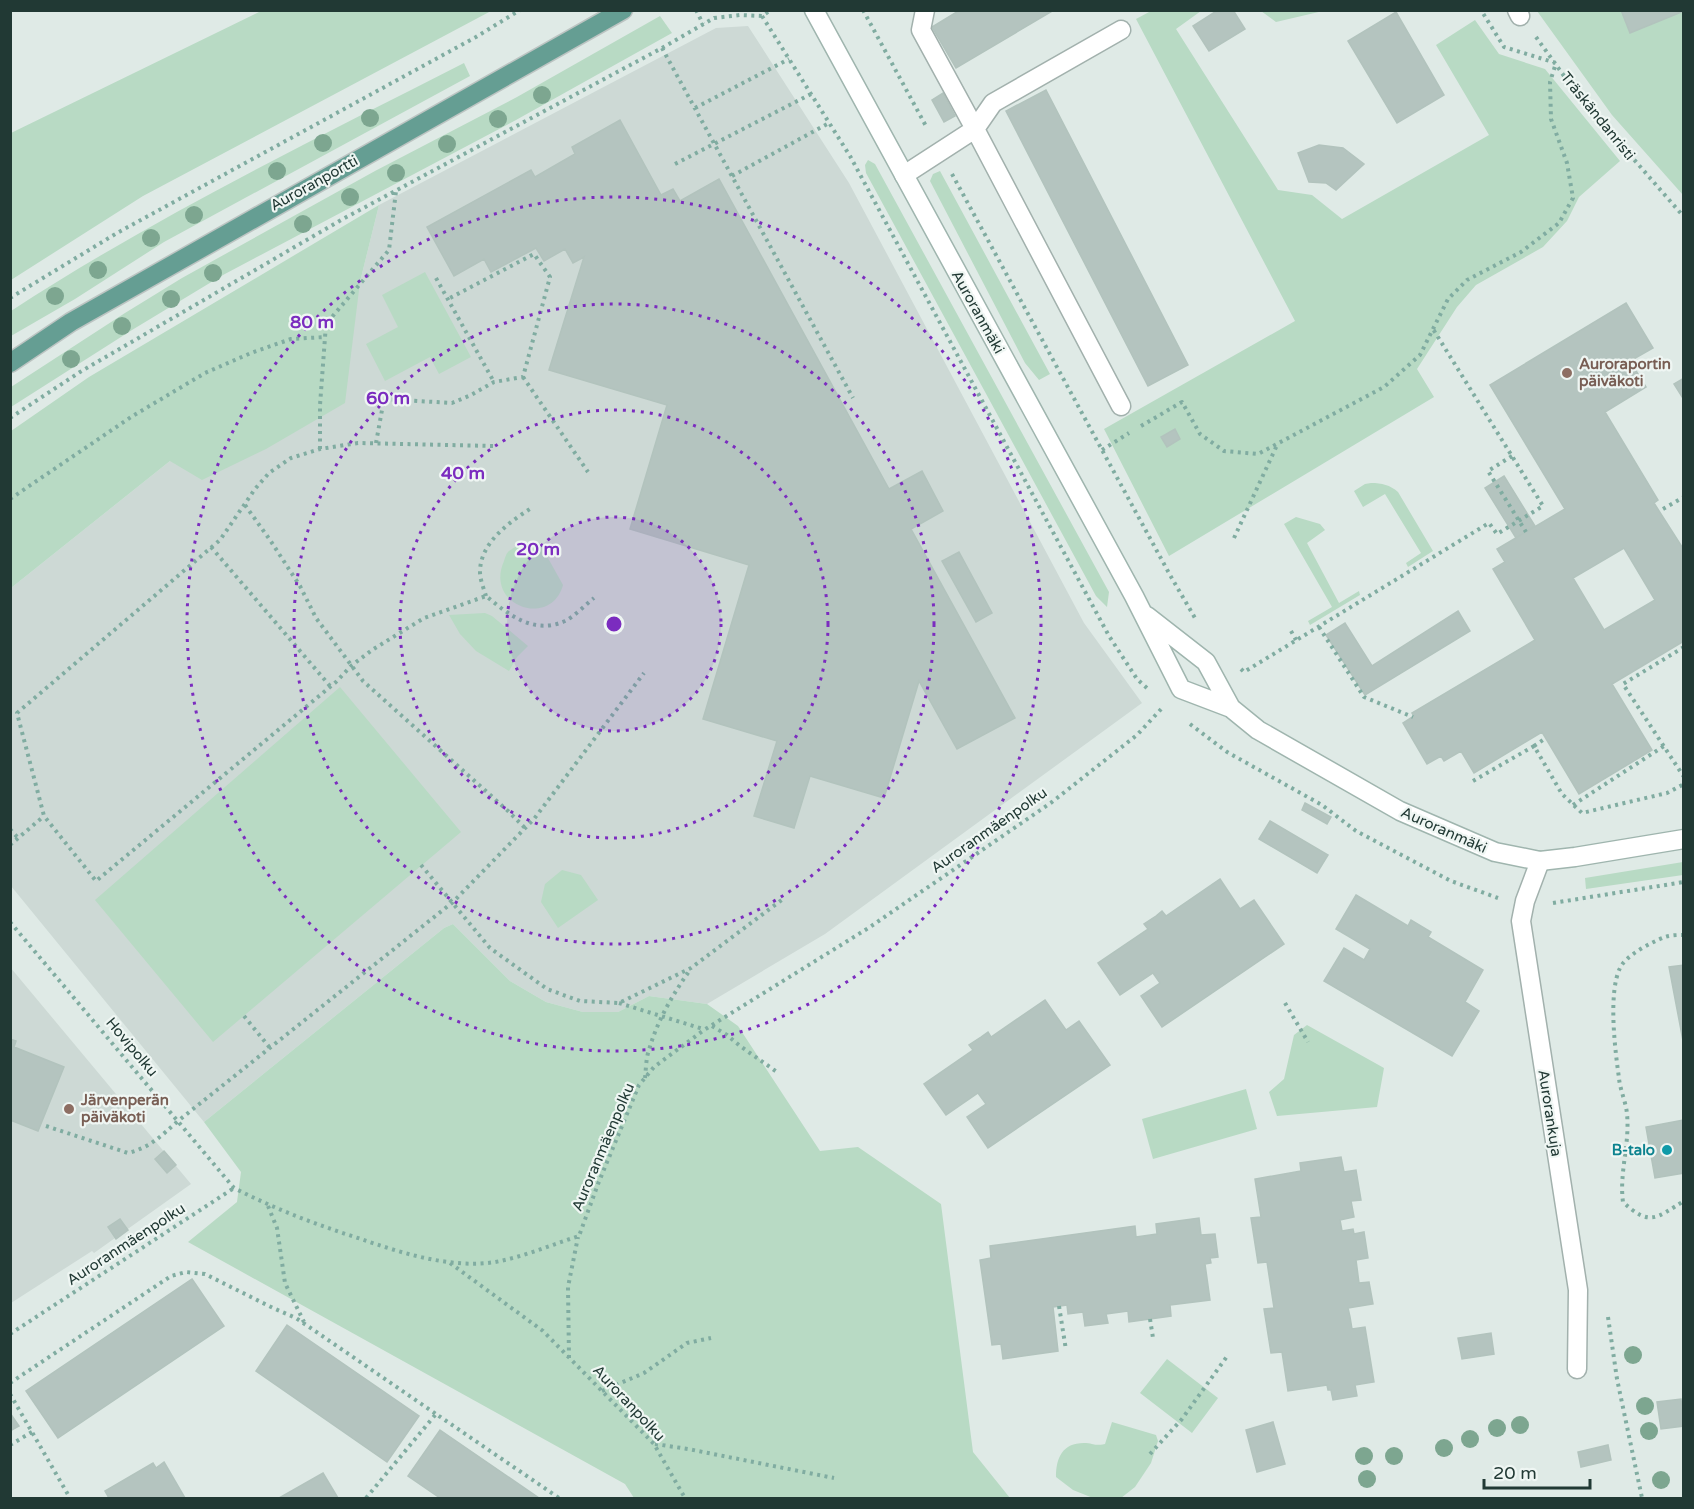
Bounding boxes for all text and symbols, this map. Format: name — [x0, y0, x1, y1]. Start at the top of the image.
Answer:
street label: Träskändanristi — [1557, 68, 1639, 164]
street label: Auroranportti — [267, 151, 361, 215]
street label: Auroranmäki — [948, 267, 1008, 357]
text: 80 m — [290, 311, 334, 333]
place label: Auroraportin päiväkoti — [1579, 355, 1671, 391]
marker: Auroraportin päiväkoti — [1560, 366, 1574, 380]
text: 60 m — [366, 387, 410, 409]
text: 40 m — [441, 462, 485, 484]
text: 20 m — [516, 538, 560, 560]
centre of rings — [604, 614, 624, 634]
street label: Auroranmäenpolku — [928, 783, 1050, 877]
street label: Auroranmäki — [1398, 803, 1490, 857]
street label: Hovipolku — [102, 1014, 162, 1080]
street label: Aurorankuja — [1534, 1068, 1566, 1158]
street label: Auroranmäenpolku — [568, 1080, 638, 1214]
place label: Järvenperän päiväkoti — [80, 1091, 169, 1127]
marker: Järvenperän päiväkoti — [62, 1102, 76, 1116]
place label: B-talo — [1612, 1141, 1655, 1159]
marker: B-talo — [1660, 1143, 1674, 1157]
street label: Auroranmäenpolku — [63, 1199, 189, 1289]
street label: Auroranpolku — [589, 1361, 669, 1445]
scale bar — [1484, 1452, 1590, 1490]
text: 20 m — [1493, 1462, 1537, 1484]

